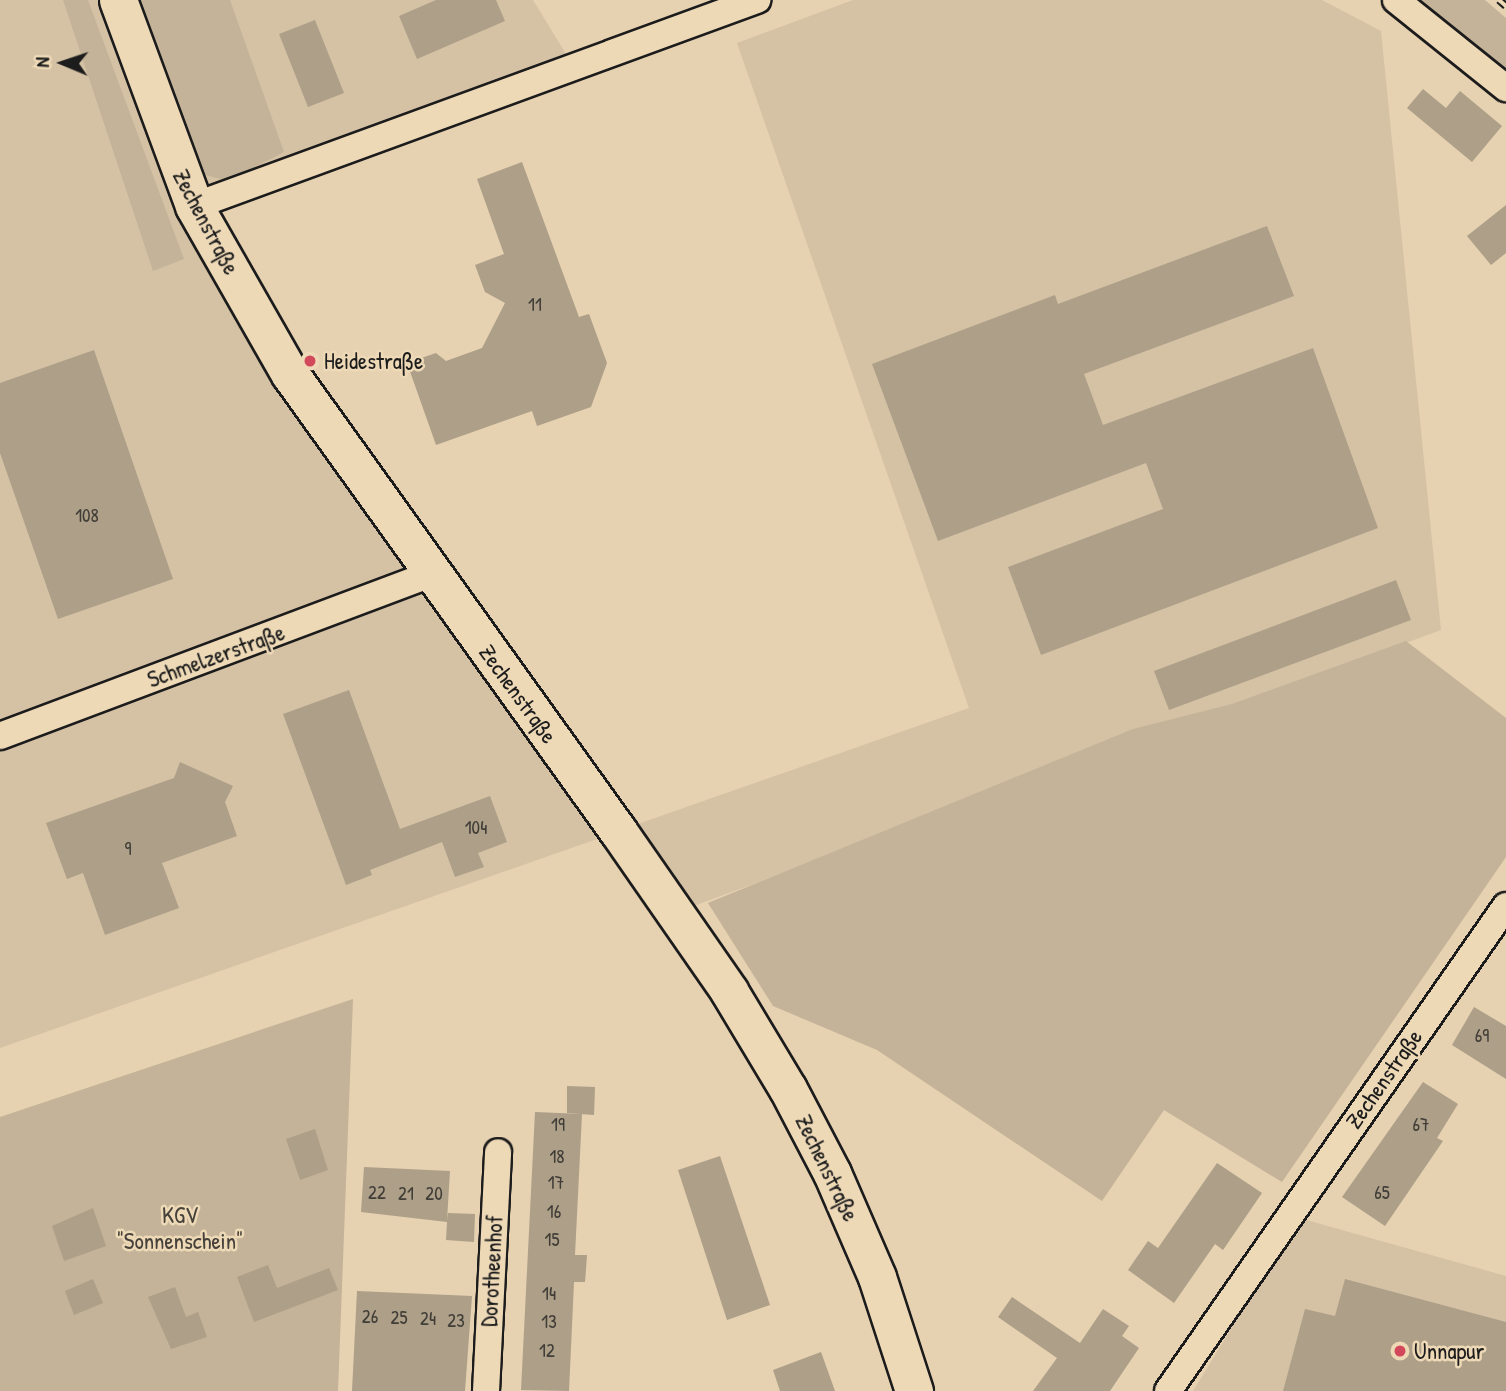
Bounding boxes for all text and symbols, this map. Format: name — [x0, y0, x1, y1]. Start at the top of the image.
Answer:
north arrow — [28, 28, 98, 98]
text: N — [29, 57, 55, 68]
street label: Zechenstraße — [167, 165, 245, 279]
house number: 11 — [528, 294, 542, 316]
place label: Heidestraße — [324, 347, 423, 375]
marker: Heidestraße — [302, 353, 318, 369]
house number: 108 — [75, 505, 99, 527]
street label: Schmelzerstraße — [144, 618, 288, 694]
street label: Zechenstraße — [473, 639, 563, 749]
house number: 104 — [465, 817, 487, 839]
house number: 9 — [125, 838, 131, 860]
street label: Zechenstraße — [1340, 1024, 1428, 1134]
house number: 69 — [1475, 1025, 1489, 1047]
street label: Zechenstraße — [789, 1110, 865, 1226]
house number: 19 — [551, 1114, 565, 1136]
house number: 67 — [1413, 1114, 1429, 1136]
house number: 18 — [549, 1146, 565, 1168]
house number: 17 — [548, 1172, 564, 1194]
house number: 22 — [368, 1182, 386, 1204]
house number: 65 — [1374, 1182, 1390, 1204]
house number: 21 — [398, 1183, 414, 1205]
house number: 20 — [425, 1183, 443, 1205]
park label: KGV "Sonnenschein" — [117, 1201, 243, 1255]
house number: 16 — [547, 1201, 561, 1223]
street label: Dorotheenhof — [475, 1214, 509, 1328]
house number: 15 — [545, 1229, 559, 1251]
house number: 14 — [542, 1283, 556, 1305]
house number: 26 — [362, 1306, 378, 1328]
house number: 25 — [391, 1307, 407, 1329]
house number: 24 — [420, 1308, 436, 1330]
house number: 23 — [447, 1310, 465, 1332]
house number: 13 — [541, 1311, 557, 1333]
place label: Unnapur — [1414, 1337, 1484, 1365]
house number: 12 — [539, 1340, 555, 1362]
marker: Unnapur — [1392, 1343, 1408, 1359]

